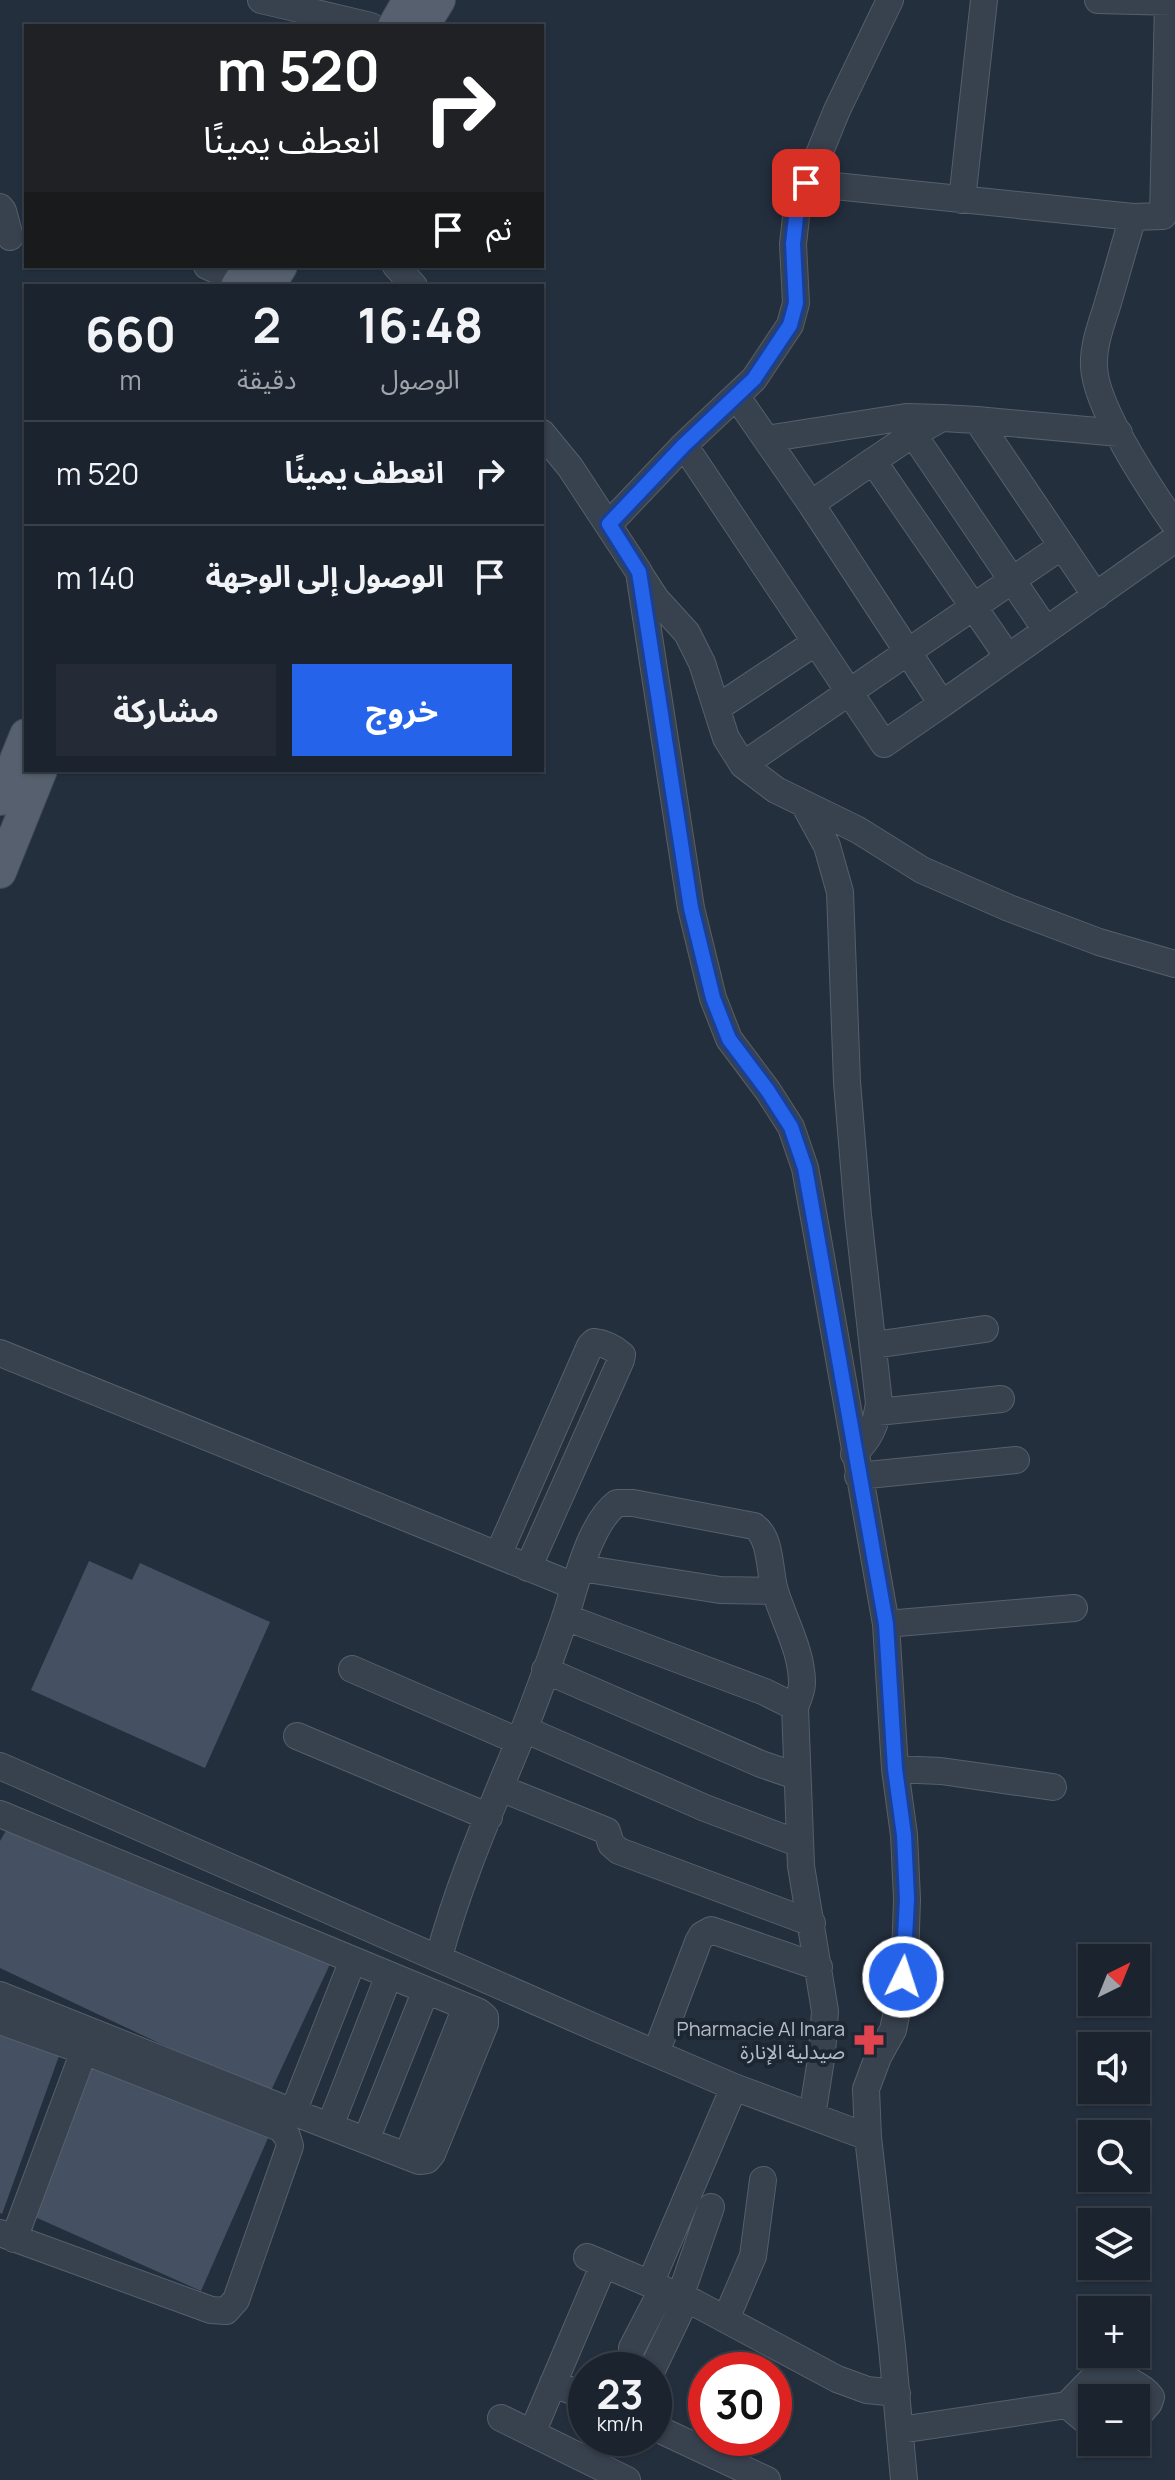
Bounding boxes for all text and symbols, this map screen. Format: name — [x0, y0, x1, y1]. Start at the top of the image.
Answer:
text: 520 m — [217, 31, 380, 108]
icon: right — [408, 56, 512, 160]
text: انعطف يمينًا — [203, 115, 380, 164]
pin — [772, 149, 840, 217]
icon: arrive — [784, 161, 828, 205]
icon: arrive — [426, 208, 470, 252]
text: ثم — [486, 208, 512, 249]
text: 2 — [252, 292, 281, 357]
text: 16:48 — [357, 292, 483, 357]
text: 660 — [85, 301, 176, 366]
text: دقيقة — [237, 361, 296, 397]
text: الوصول — [381, 361, 460, 397]
text: m — [120, 362, 142, 398]
text: انعطف يمينًا — [285, 451, 444, 492]
icon: right — [468, 451, 512, 495]
text: 520 m — [56, 453, 139, 494]
text: الوصول إلى الوجهة — [205, 555, 444, 596]
icon: arrive — [468, 555, 512, 599]
text: 140 m — [56, 557, 135, 598]
button: مشاركة — [56, 664, 276, 756]
button: خروج — [292, 664, 512, 756]
position arrow — [861, 1935, 945, 2019]
north arrow — [1078, 1944, 1150, 2016]
map controls — [1078, 1944, 1150, 2456]
place label: Pharmacie Al Inara صيدلية الإنارة — [677, 2015, 845, 2065]
pharmacy icon: Pharmacie Al Inara صيدلية الإنارة — [852, 2023, 886, 2057]
button: sound — [1078, 2032, 1150, 2104]
button: search — [1078, 2120, 1150, 2192]
button: layers — [1078, 2208, 1150, 2280]
button: + — [1078, 2296, 1150, 2368]
speed limit sign: 30 — [688, 2352, 792, 2456]
text: 23 — [596, 2366, 644, 2421]
button: − — [1078, 2384, 1150, 2456]
text: km/h — [597, 2410, 643, 2437]

